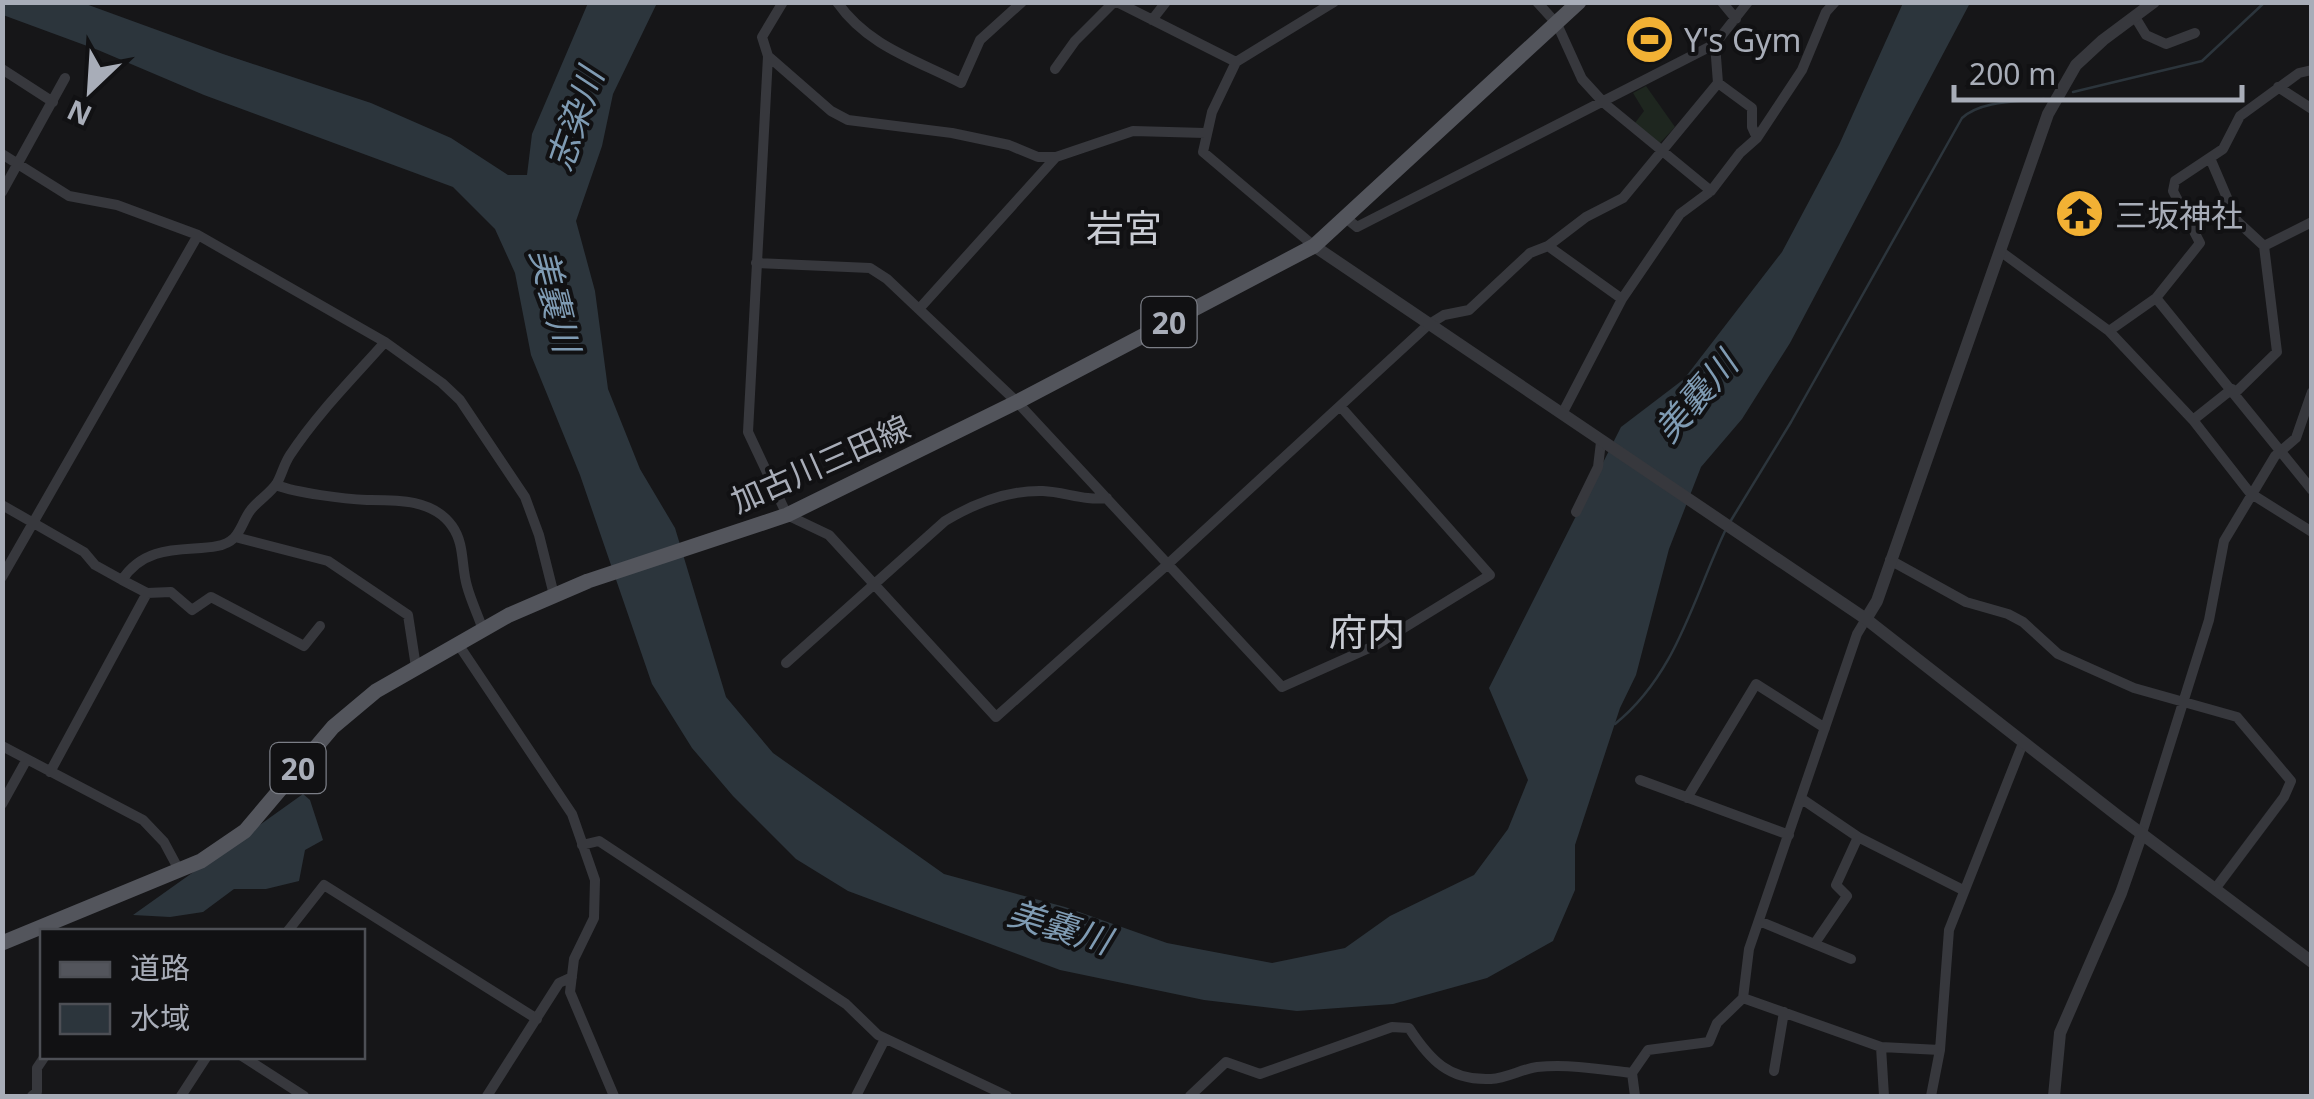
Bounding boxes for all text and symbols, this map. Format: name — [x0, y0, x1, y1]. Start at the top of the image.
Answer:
sports icon: Y's Gym — [1623, 13, 1675, 65]
place label: Y's Gym — [1684, 18, 1802, 61]
north arrow — [40, 40, 140, 140]
scale bar — [1954, 40, 2242, 102]
text: 200 m — [1969, 53, 2056, 94]
water label: 志染川 — [535, 58, 615, 176]
text: N — [61, 92, 97, 136]
temple icon: 三坂神社 — [2054, 188, 2106, 240]
place label: 三坂神社 — [2115, 193, 2243, 236]
district label: 岩宮 — [1086, 201, 1162, 253]
water label: 美嚢川 — [520, 243, 592, 360]
road number: 20 — [1142, 297, 1196, 347]
water label: 美嚢川 — [1643, 338, 1750, 451]
street label: 加古川三田線 — [724, 404, 916, 522]
district label: 府内 — [1329, 605, 1405, 657]
road number: 20 — [270, 743, 326, 793]
water label: 美嚢川 — [1003, 888, 1121, 965]
legend — [40, 929, 365, 1059]
text: 道路 — [130, 947, 190, 988]
text: 水域 — [130, 997, 190, 1038]

